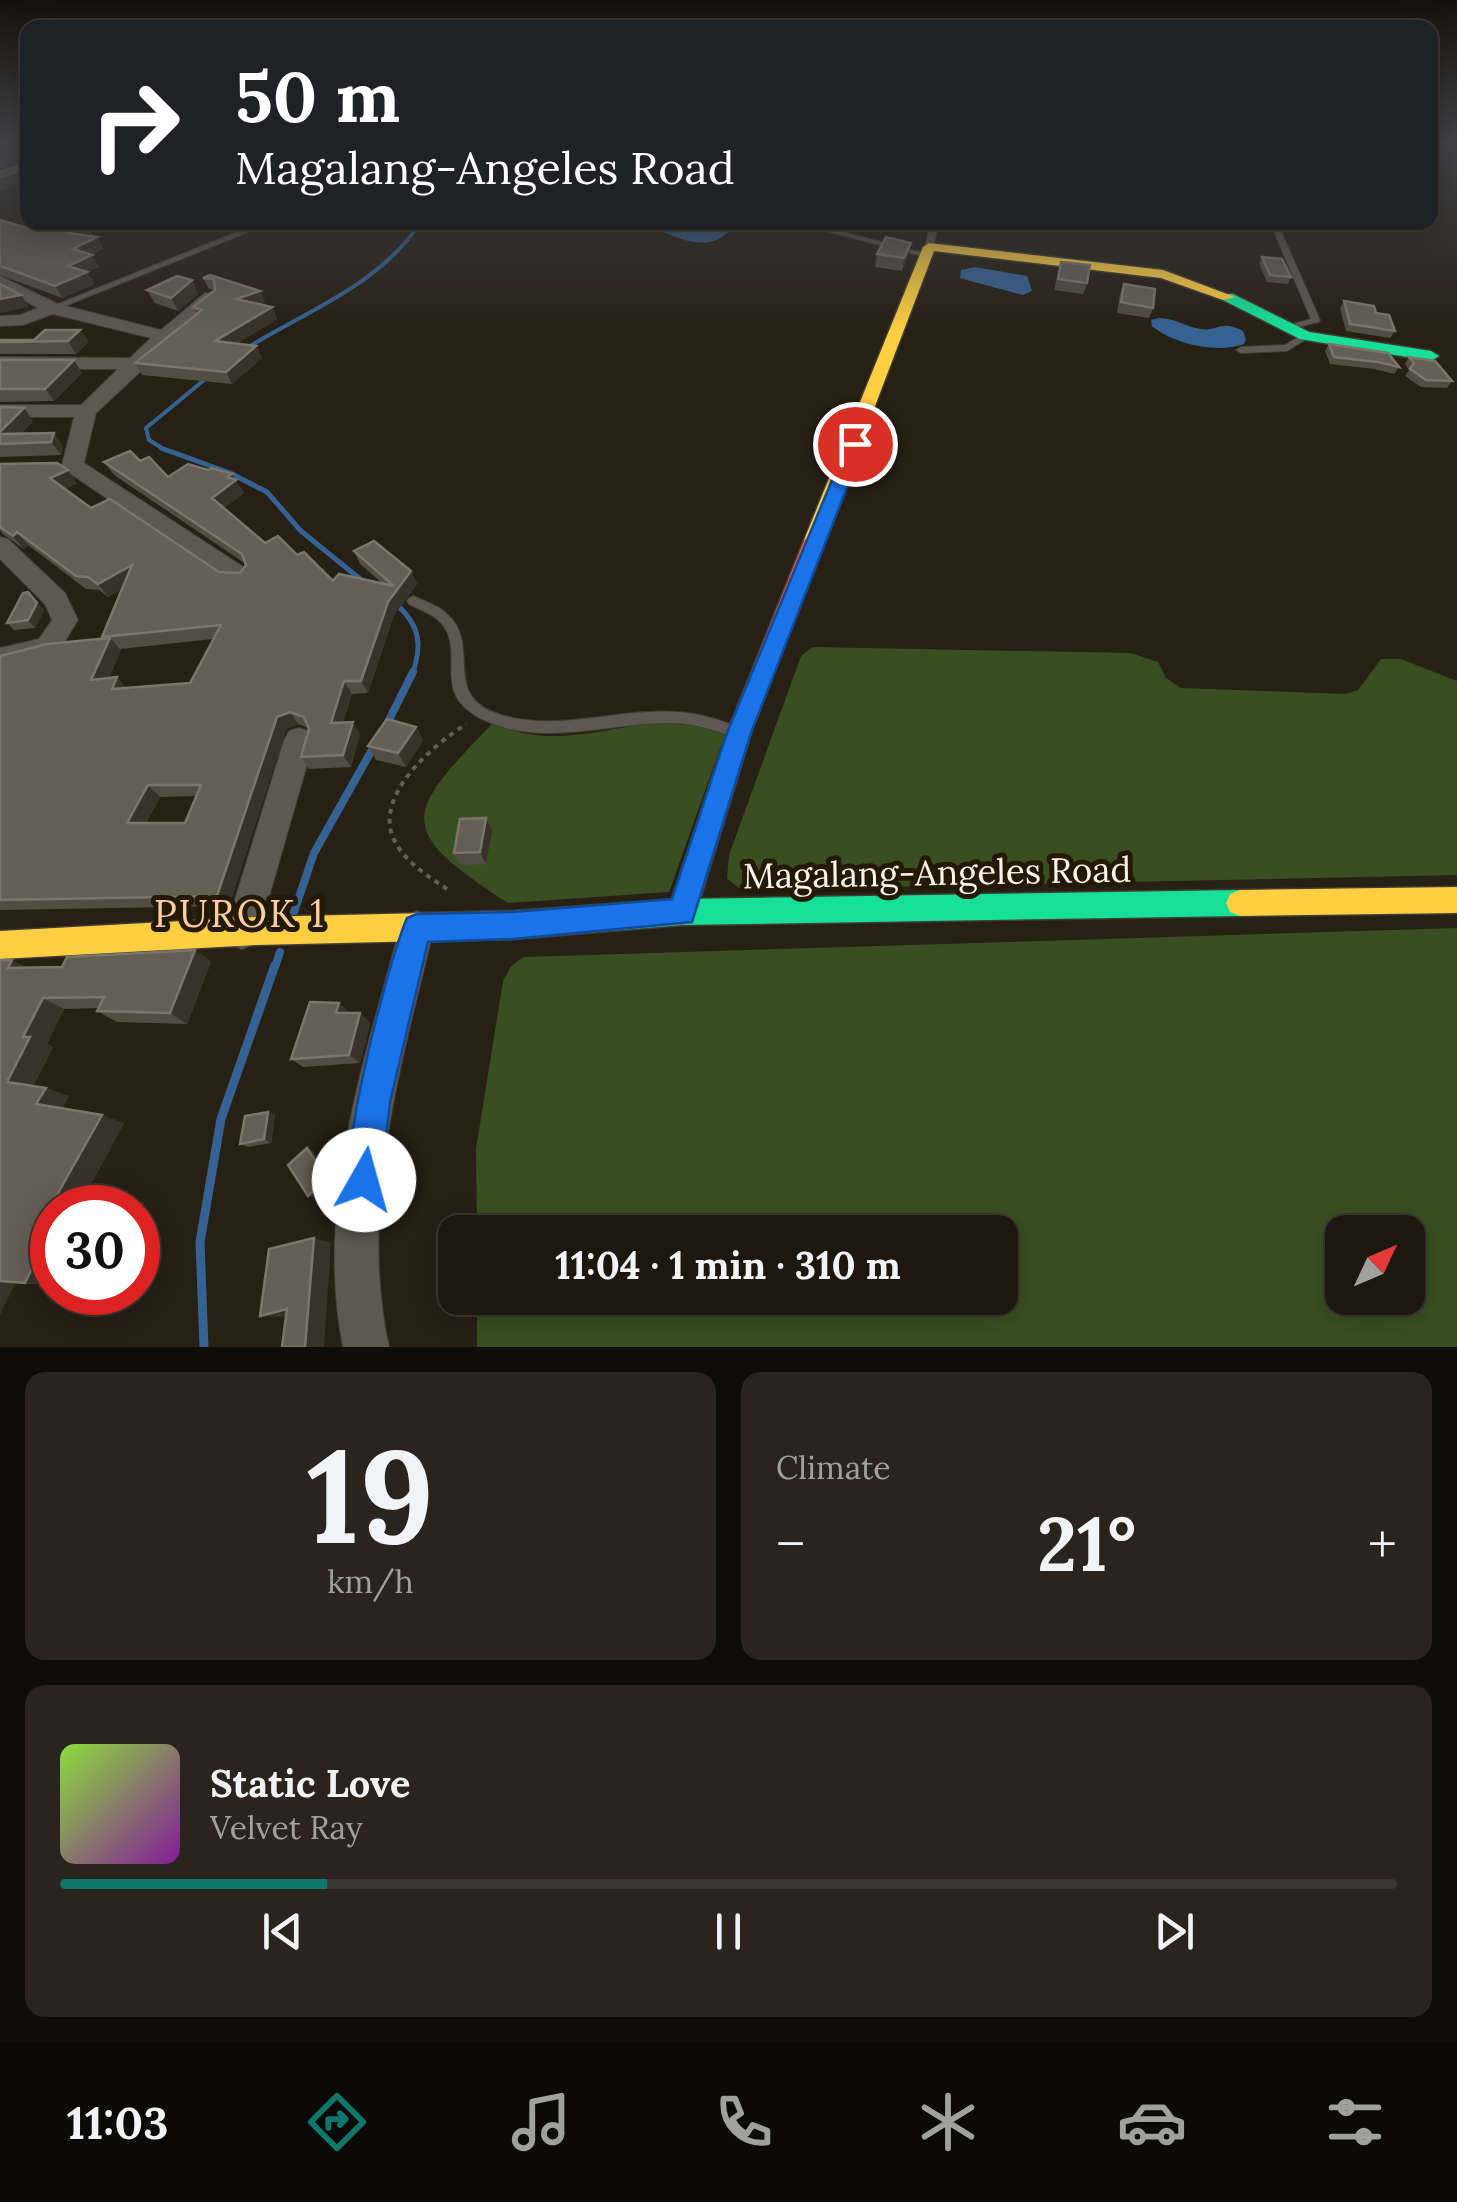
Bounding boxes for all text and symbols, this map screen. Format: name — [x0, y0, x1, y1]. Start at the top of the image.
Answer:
text: 50 m — [235, 52, 400, 141]
icon: right — [70, 60, 200, 190]
text: Magalang-Angeles Road — [235, 139, 735, 196]
pin — [813, 402, 898, 487]
icon: arrive — [828, 417, 883, 472]
street label: Magalang-Angeles Road — [742, 847, 1132, 898]
district label: PUROK 1 — [154, 889, 326, 937]
position arrow — [312, 1128, 416, 1232]
speed limit sign: 30 — [30, 1185, 160, 1315]
north arrow — [1325, 1215, 1425, 1315]
map controls — [1325, 1215, 1425, 1315]
text: 11:04 · 1 min · 310 m — [555, 1241, 901, 1289]
text: 19 — [307, 1412, 434, 1579]
text: Climate — [776, 1447, 891, 1488]
text: 21° — [1037, 1496, 1136, 1592]
text: − — [776, 1509, 805, 1579]
text: + — [1368, 1509, 1397, 1579]
text: km/h — [327, 1561, 414, 1602]
text: Static Love — [210, 1759, 410, 1807]
text: Velvet Ray — [210, 1807, 363, 1848]
icon: previous — [255, 1904, 310, 1959]
icon: pause — [701, 1904, 756, 1959]
icon: next — [1147, 1904, 1202, 1959]
icon: directions — [302, 2087, 372, 2157]
icon: music — [506, 2087, 576, 2157]
icon: phone — [709, 2087, 779, 2157]
icon: climate — [913, 2087, 983, 2157]
icon: car — [1117, 2087, 1187, 2157]
icon: filters — [1320, 2087, 1390, 2157]
text: 11:03 — [67, 2094, 168, 2151]

